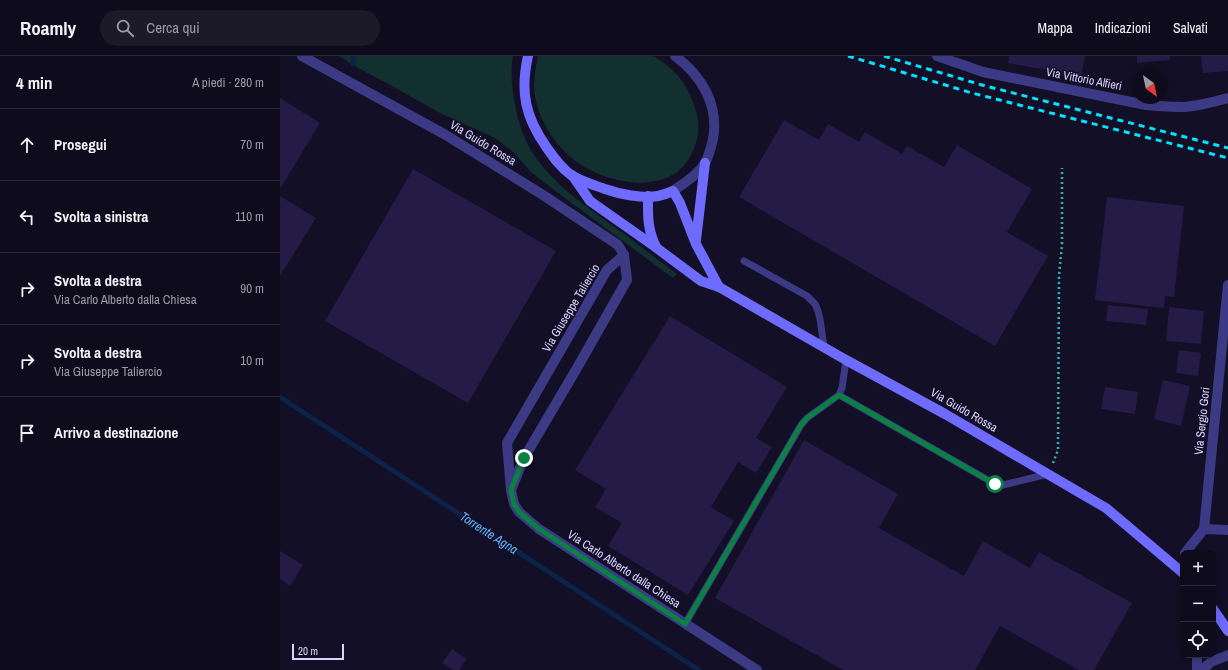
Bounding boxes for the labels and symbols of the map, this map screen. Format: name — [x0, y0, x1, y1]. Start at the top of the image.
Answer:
street label: Via Vittorio Alfieri — [1045, 64, 1123, 94]
north arrow — [1132, 68, 1168, 104]
street label: Via Guido Rossa — [447, 117, 520, 169]
street label: Via Giuseppe Taliercio — [538, 261, 604, 355]
street label: Via Guido Rossa — [928, 384, 1001, 436]
street label: Via Sergio Gori — [1190, 386, 1214, 456]
route end — [515, 449, 533, 467]
route start — [986, 475, 1004, 493]
water label: Torrente Agna — [457, 508, 521, 558]
street label: Via Carlo Alberto dalla Chiesa — [564, 526, 684, 612]
scale bar — [292, 642, 344, 661]

